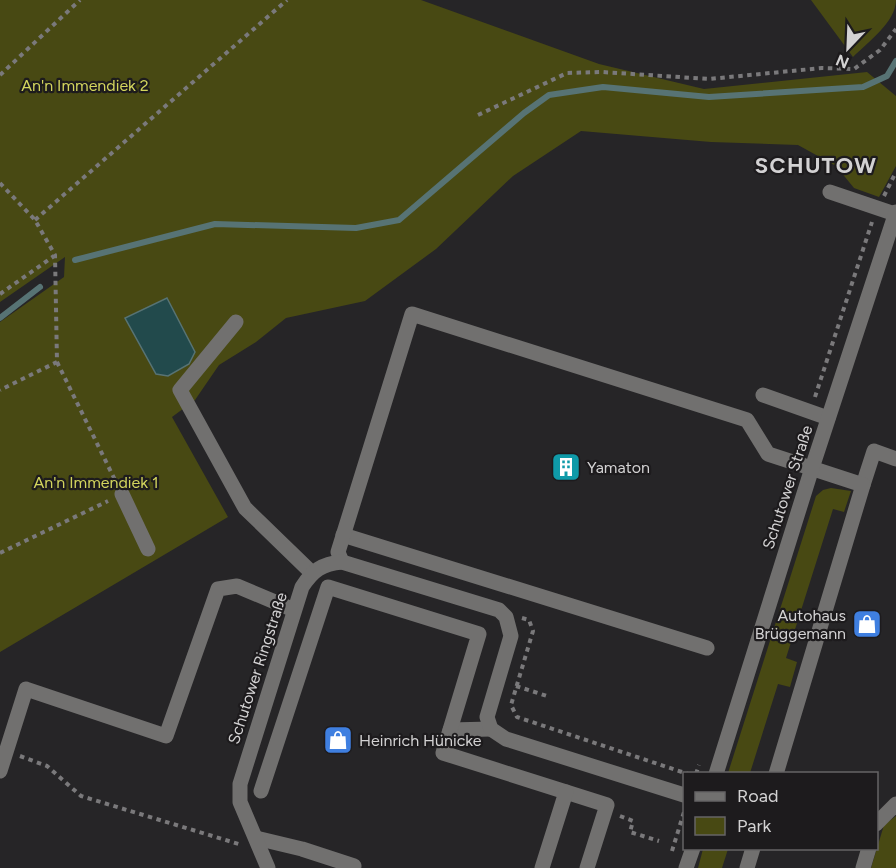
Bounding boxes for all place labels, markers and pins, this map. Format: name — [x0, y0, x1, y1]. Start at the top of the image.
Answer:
building icon: Yamaton — [550, 451, 582, 483]
place label: Yamaton — [587, 458, 650, 477]
place label: Autohaus Brüggemann — [755, 606, 846, 643]
shop icon: Autohaus Brüggemann — [851, 608, 883, 640]
shop icon: Heinrich Hünicke — [322, 724, 354, 756]
place label: Heinrich Hünicke — [359, 731, 482, 750]

